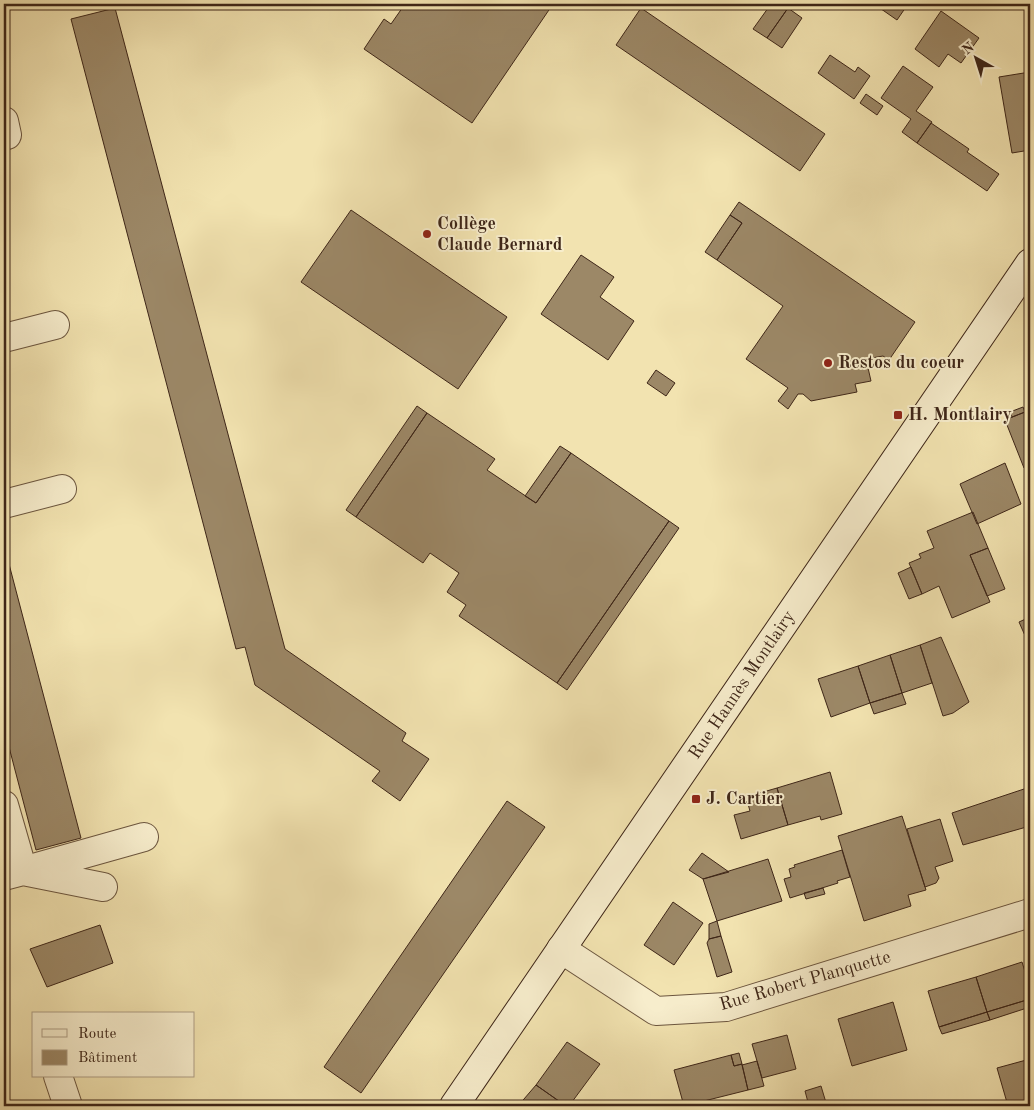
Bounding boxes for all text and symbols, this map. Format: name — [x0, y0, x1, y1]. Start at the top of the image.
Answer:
north arrow — [952, 32, 1002, 82]
text: N — [960, 40, 977, 57]
place label: Collège Claude Bernard — [437, 215, 563, 254]
marker: Collège Claude Bernard — [421, 228, 433, 240]
place label: Restos du coeur — [838, 354, 964, 372]
marker: Restos du coeur — [822, 357, 834, 369]
place label: H. Montlairy — [908, 406, 1012, 424]
marker: H. Montlairy — [892, 409, 904, 421]
street label: Rue Hannès Montlairy — [686, 607, 799, 763]
place label: J. Cartier — [706, 790, 783, 808]
marker: J. Cartier — [690, 793, 702, 805]
street label: Rue Robert Planquette — [717, 948, 893, 1014]
legend — [32, 1012, 195, 1078]
text: Route — [78, 1027, 116, 1042]
text: Bâtiment — [78, 1051, 137, 1066]

